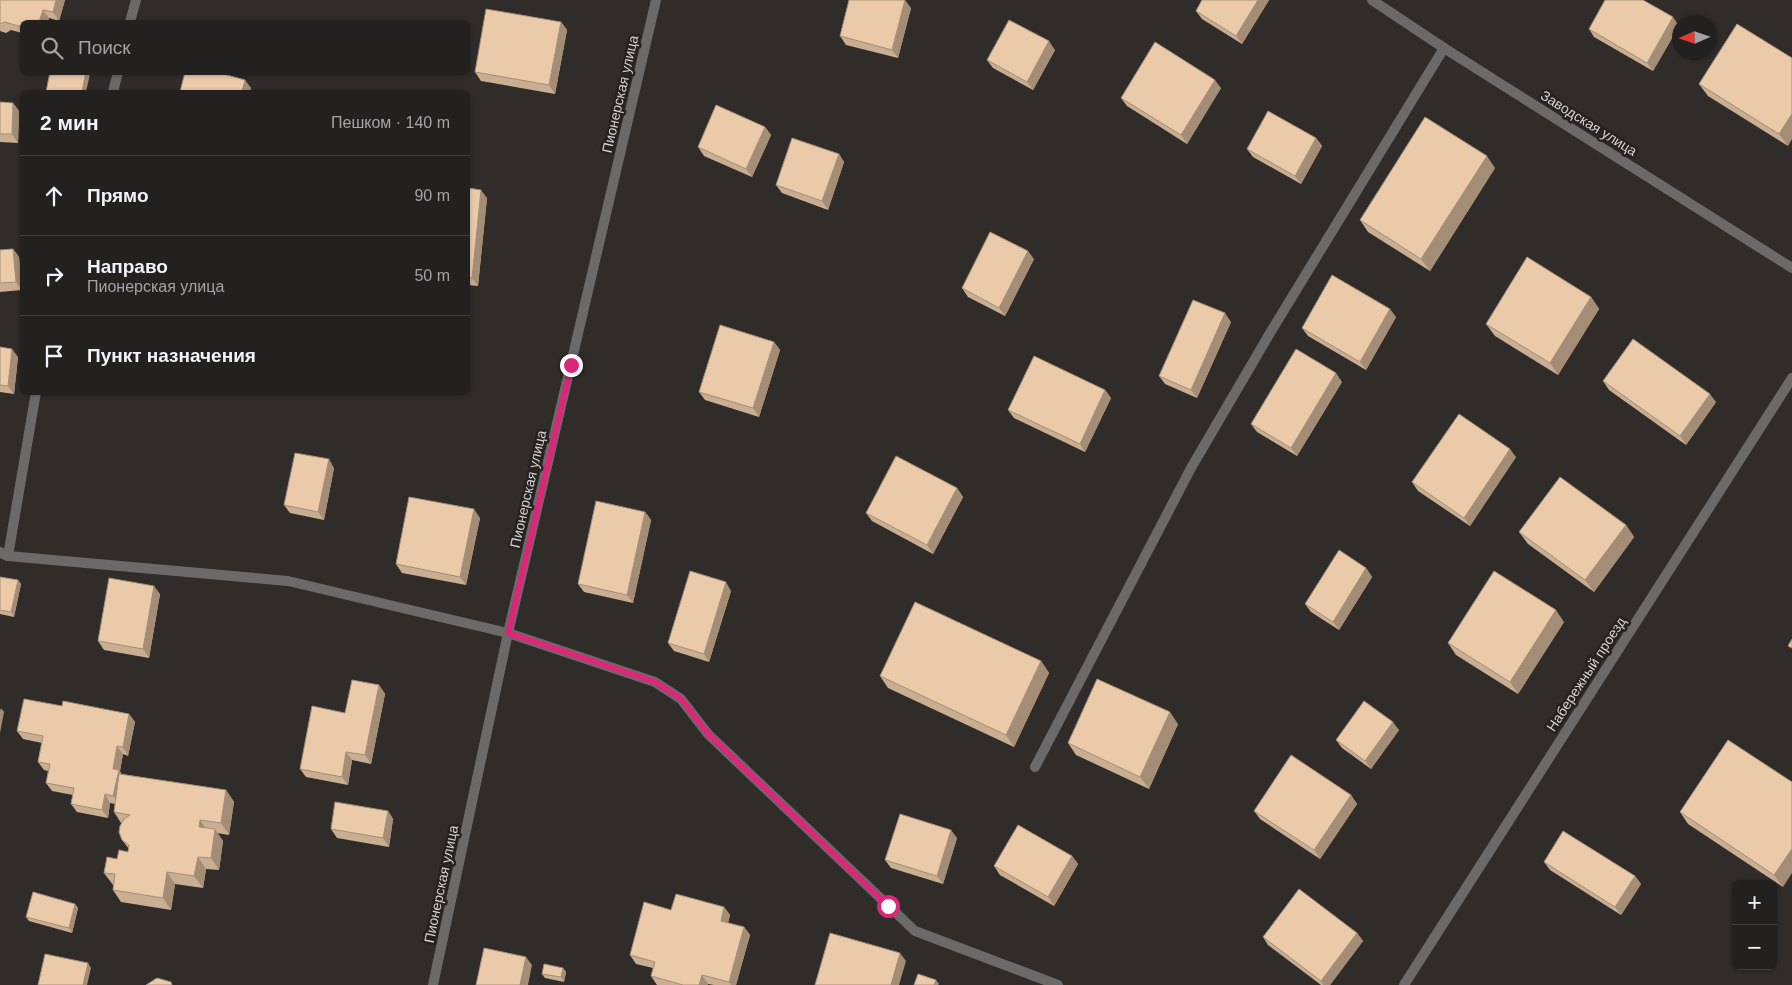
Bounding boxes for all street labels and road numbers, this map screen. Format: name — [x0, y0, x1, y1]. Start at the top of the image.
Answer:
street label: Пионерская улица — [599, 33, 641, 154]
street label: Заводская улица — [1538, 87, 1640, 159]
street label: Пионерская улица — [507, 428, 549, 549]
street label: Набережный проезд — [1543, 614, 1629, 734]
street label: Пионерская улица — [421, 823, 461, 944]

